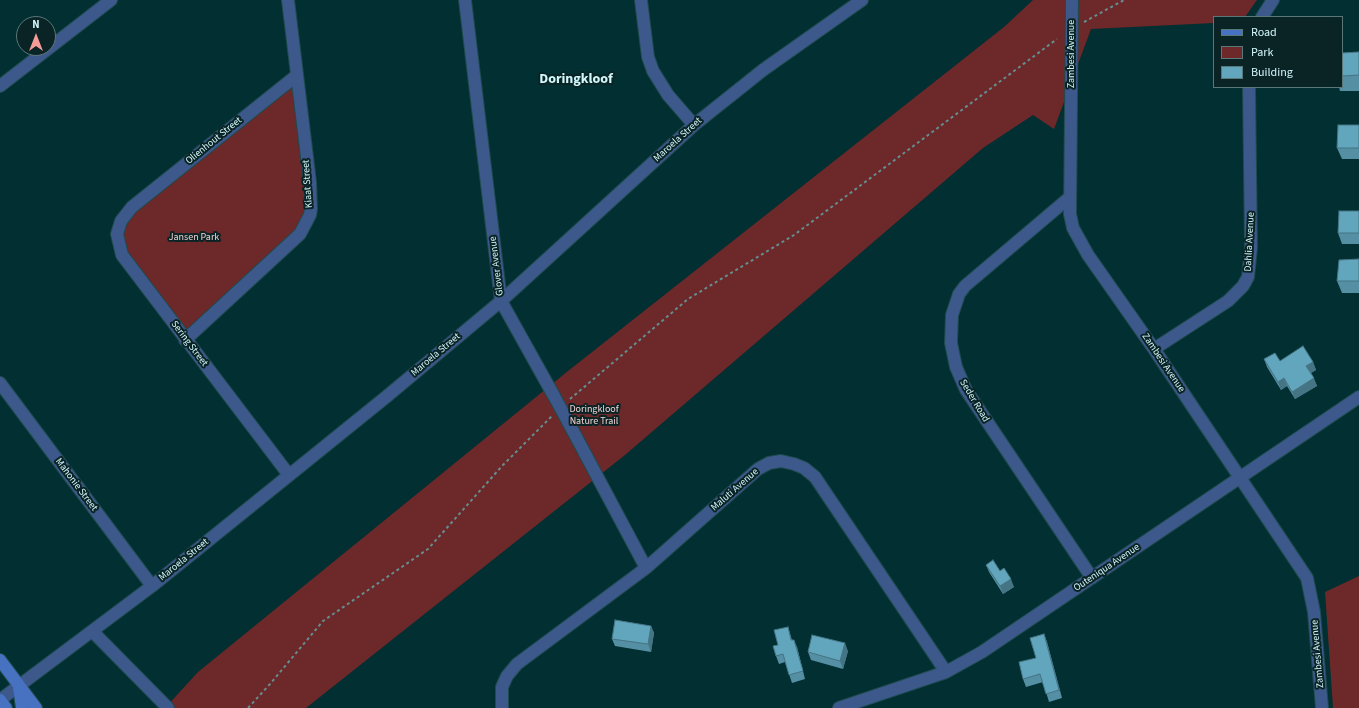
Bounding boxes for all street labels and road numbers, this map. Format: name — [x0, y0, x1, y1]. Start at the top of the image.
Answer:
street label: Zambesi Avenue — [1066, 20, 1078, 88]
street label: Olienhout Street — [183, 115, 245, 167]
street label: Maroela Street — [651, 115, 705, 165]
street label: Kiaat Street — [300, 159, 316, 209]
street label: Dahlia Avenue — [1242, 212, 1258, 272]
street label: Glover Avenue — [487, 235, 507, 297]
street label: Sering Street — [168, 319, 210, 369]
street label: Maroela Street — [409, 331, 463, 379]
street label: Zambesi Avenue — [1139, 331, 1187, 395]
street label: Seder Road — [957, 377, 991, 425]
street label: Mahonie Street — [52, 456, 100, 514]
street label: Maluti Avenue — [709, 466, 761, 514]
street label: Maroela Street — [157, 536, 211, 584]
street label: Outeniqua Avenue — [1072, 541, 1142, 595]
street label: Zambesi Avenue — [1309, 619, 1327, 689]

